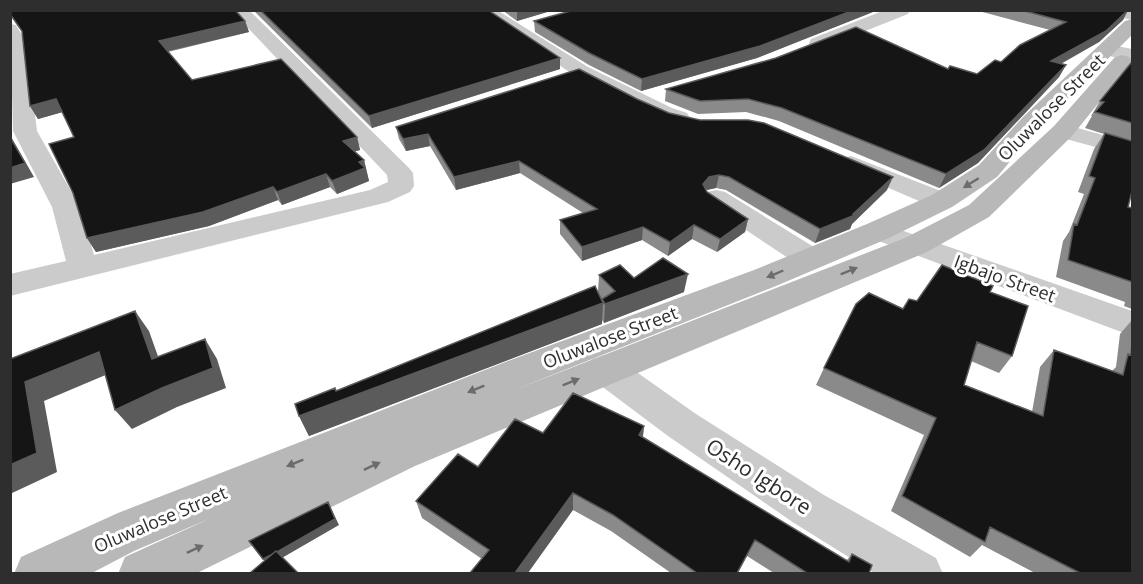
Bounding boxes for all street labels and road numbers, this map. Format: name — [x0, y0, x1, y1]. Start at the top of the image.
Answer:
street label: Oluwalose Street — [992, 48, 1110, 166]
street label: Igbajo Street — [951, 249, 1059, 307]
street label: Oluwalose Street — [539, 300, 681, 374]
street label: Osho Igbore — [701, 431, 817, 521]
street label: Oluwalose Street — [90, 480, 230, 558]

